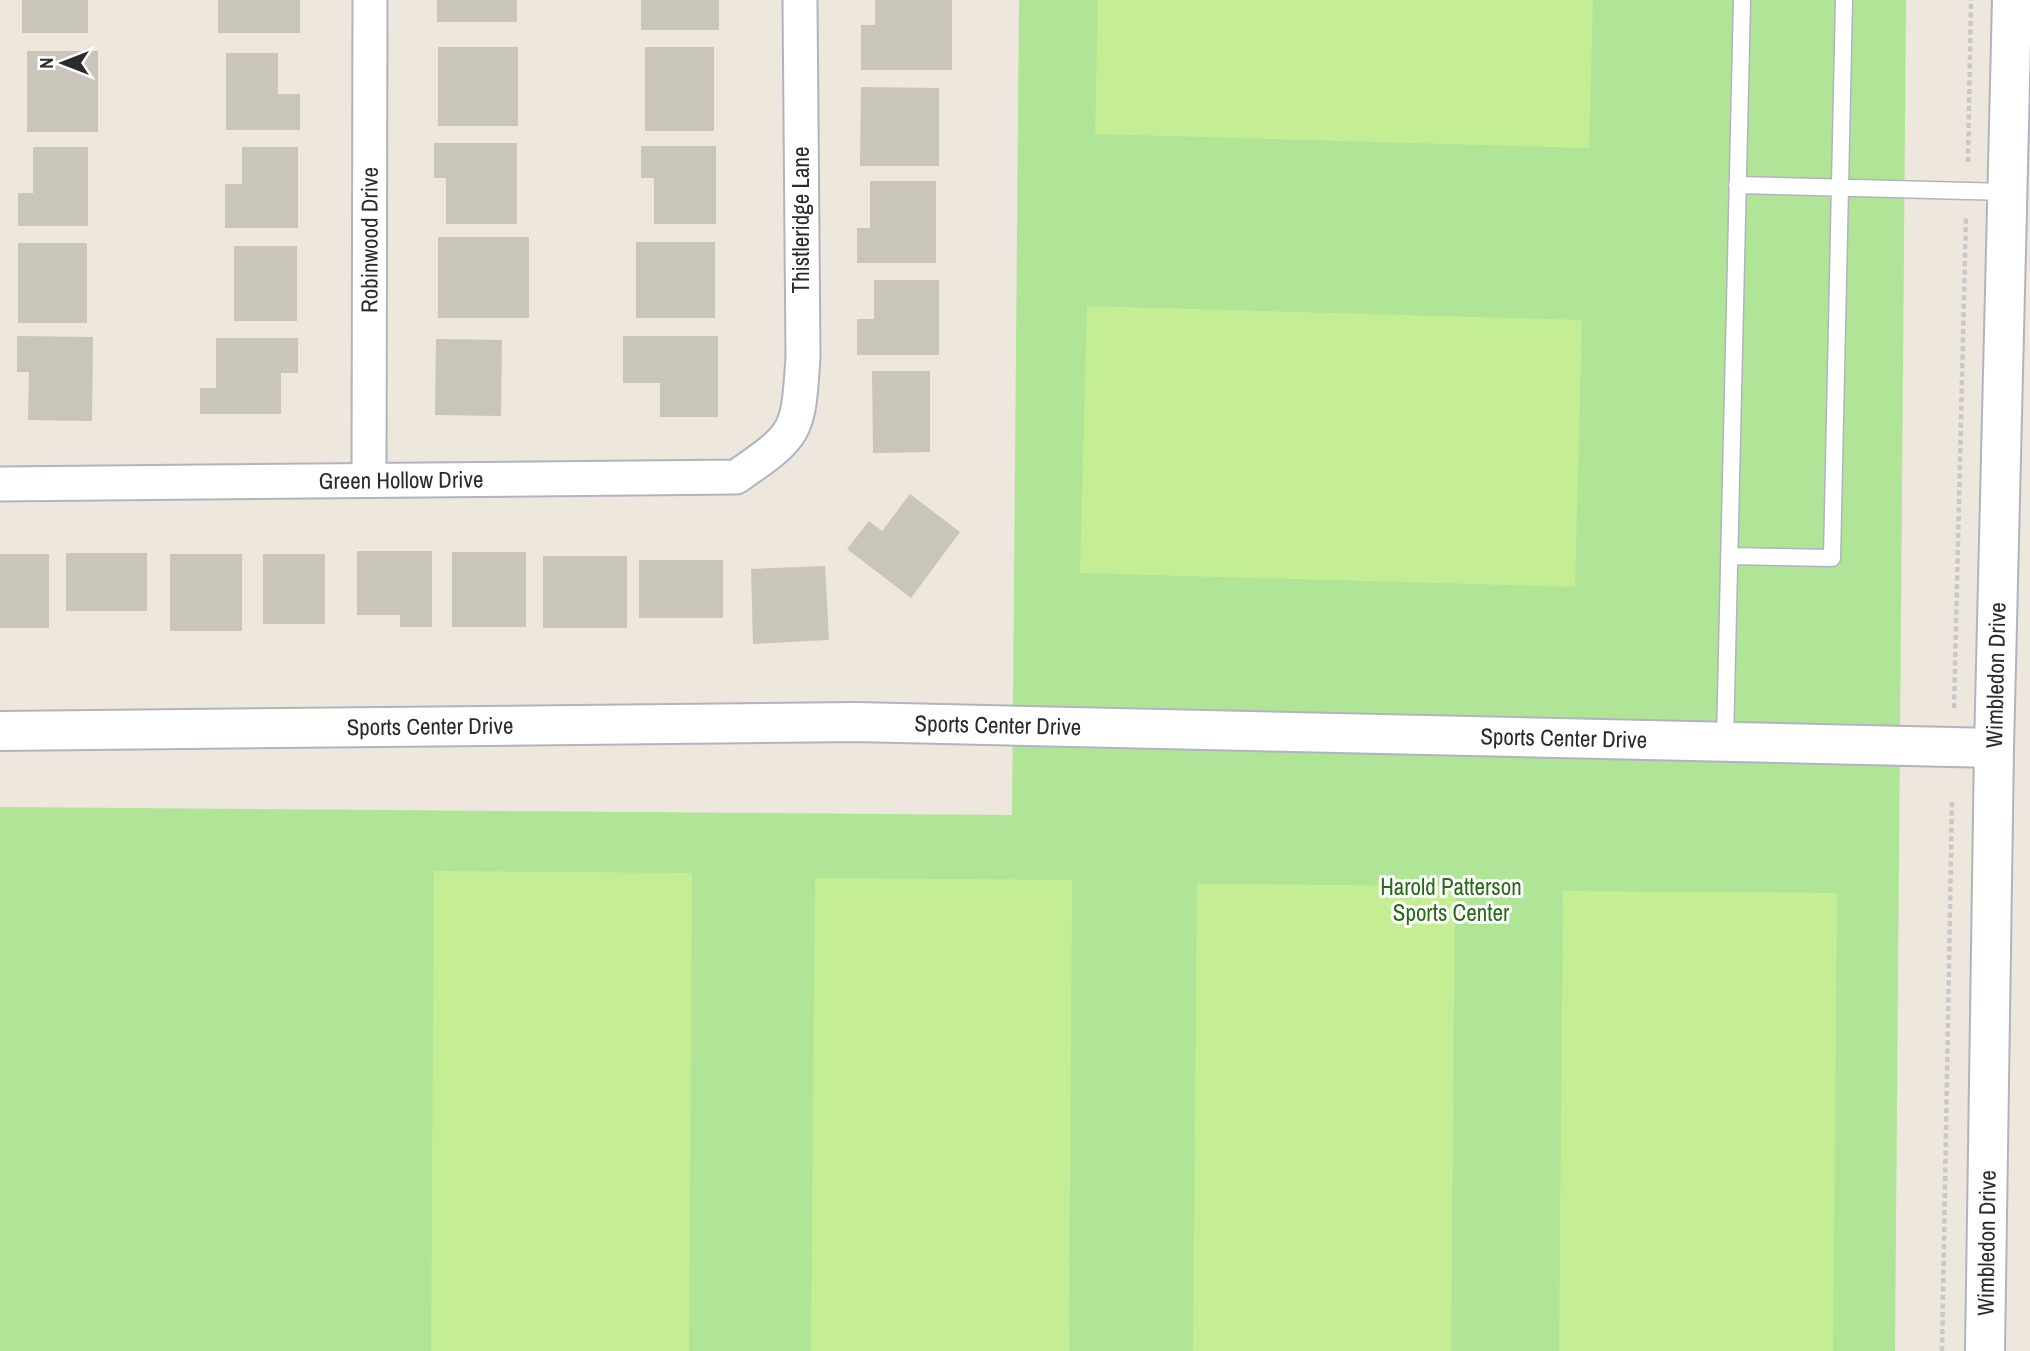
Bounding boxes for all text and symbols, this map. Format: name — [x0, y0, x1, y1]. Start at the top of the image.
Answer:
north arrow — [28, 28, 98, 98]
text: N — [33, 57, 59, 69]
street label: Thistleridge Lane — [785, 147, 816, 293]
street label: Robinwood Drive — [353, 167, 385, 313]
street label: Green Hollow Drive — [318, 463, 483, 496]
street label: Wimbledon Drive — [1978, 602, 2013, 748]
street label: Sports Center Drive — [914, 707, 1082, 742]
street label: Sports Center Drive — [346, 710, 514, 742]
street label: Sports Center Drive — [1480, 720, 1648, 755]
park label: Harold Patterson Sports Center — [1380, 871, 1522, 928]
street label: Wimbledon Drive — [1970, 1170, 2003, 1316]

